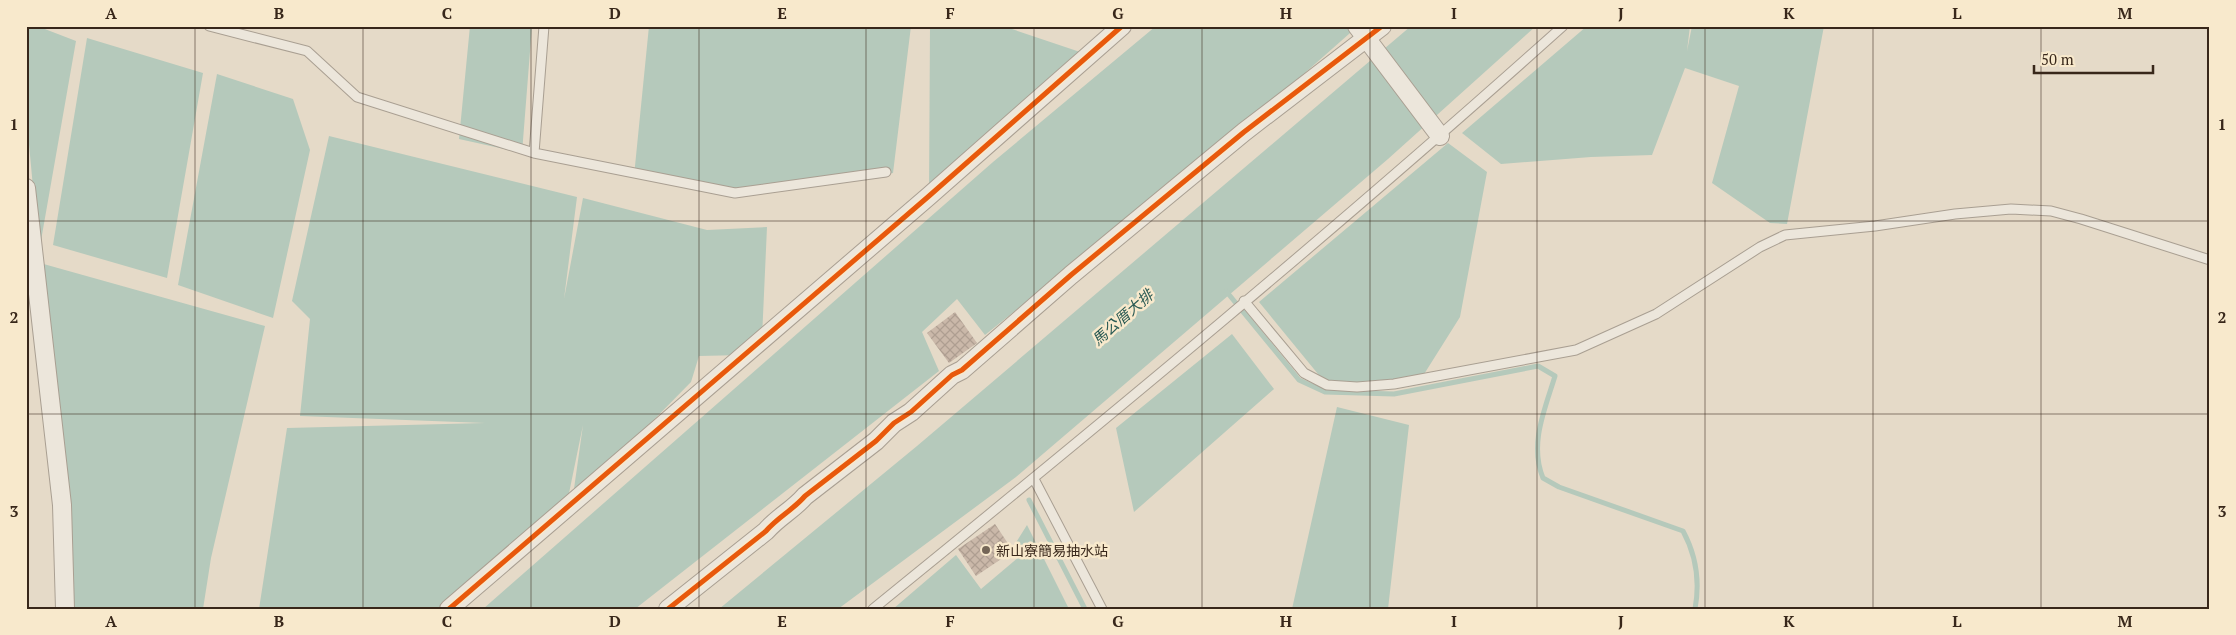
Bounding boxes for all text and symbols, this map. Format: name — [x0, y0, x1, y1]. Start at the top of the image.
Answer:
text: A — [105, 2, 117, 24]
text: B — [274, 2, 284, 24]
text: C — [442, 2, 452, 24]
text: D — [609, 2, 621, 24]
text: E — [777, 2, 787, 24]
text: F — [945, 2, 955, 24]
text: G — [1112, 2, 1124, 24]
text: H — [1280, 2, 1292, 24]
text: I — [1451, 2, 1457, 24]
text: J — [1618, 2, 1624, 24]
text: K — [1783, 2, 1795, 24]
text: L — [1952, 2, 1962, 24]
text: M — [2118, 2, 2133, 24]
scale bar — [2034, 42, 2152, 74]
text: 50 m — [2041, 49, 2074, 69]
text: 1 — [9, 113, 19, 135]
text: 1 — [2217, 113, 2227, 135]
water label: 馬公厝大排 — [1087, 284, 1158, 349]
text: 2 — [9, 306, 19, 328]
text: 2 — [2217, 306, 2227, 328]
text: 3 — [9, 500, 19, 522]
text: 3 — [2217, 500, 2227, 522]
place label: 新山寮簡易抽水站 — [996, 541, 1108, 560]
marker: 新山寮簡易抽水站 — [980, 544, 992, 556]
text: A — [105, 610, 117, 632]
text: B — [274, 610, 284, 632]
text: C — [442, 610, 452, 632]
text: D — [609, 610, 621, 632]
text: E — [777, 610, 787, 632]
text: F — [945, 610, 955, 632]
text: G — [1112, 610, 1124, 632]
text: H — [1280, 610, 1292, 632]
text: I — [1451, 610, 1457, 632]
text: J — [1618, 610, 1624, 632]
text: K — [1783, 610, 1795, 632]
text: L — [1952, 610, 1962, 632]
text: M — [2118, 610, 2133, 632]

